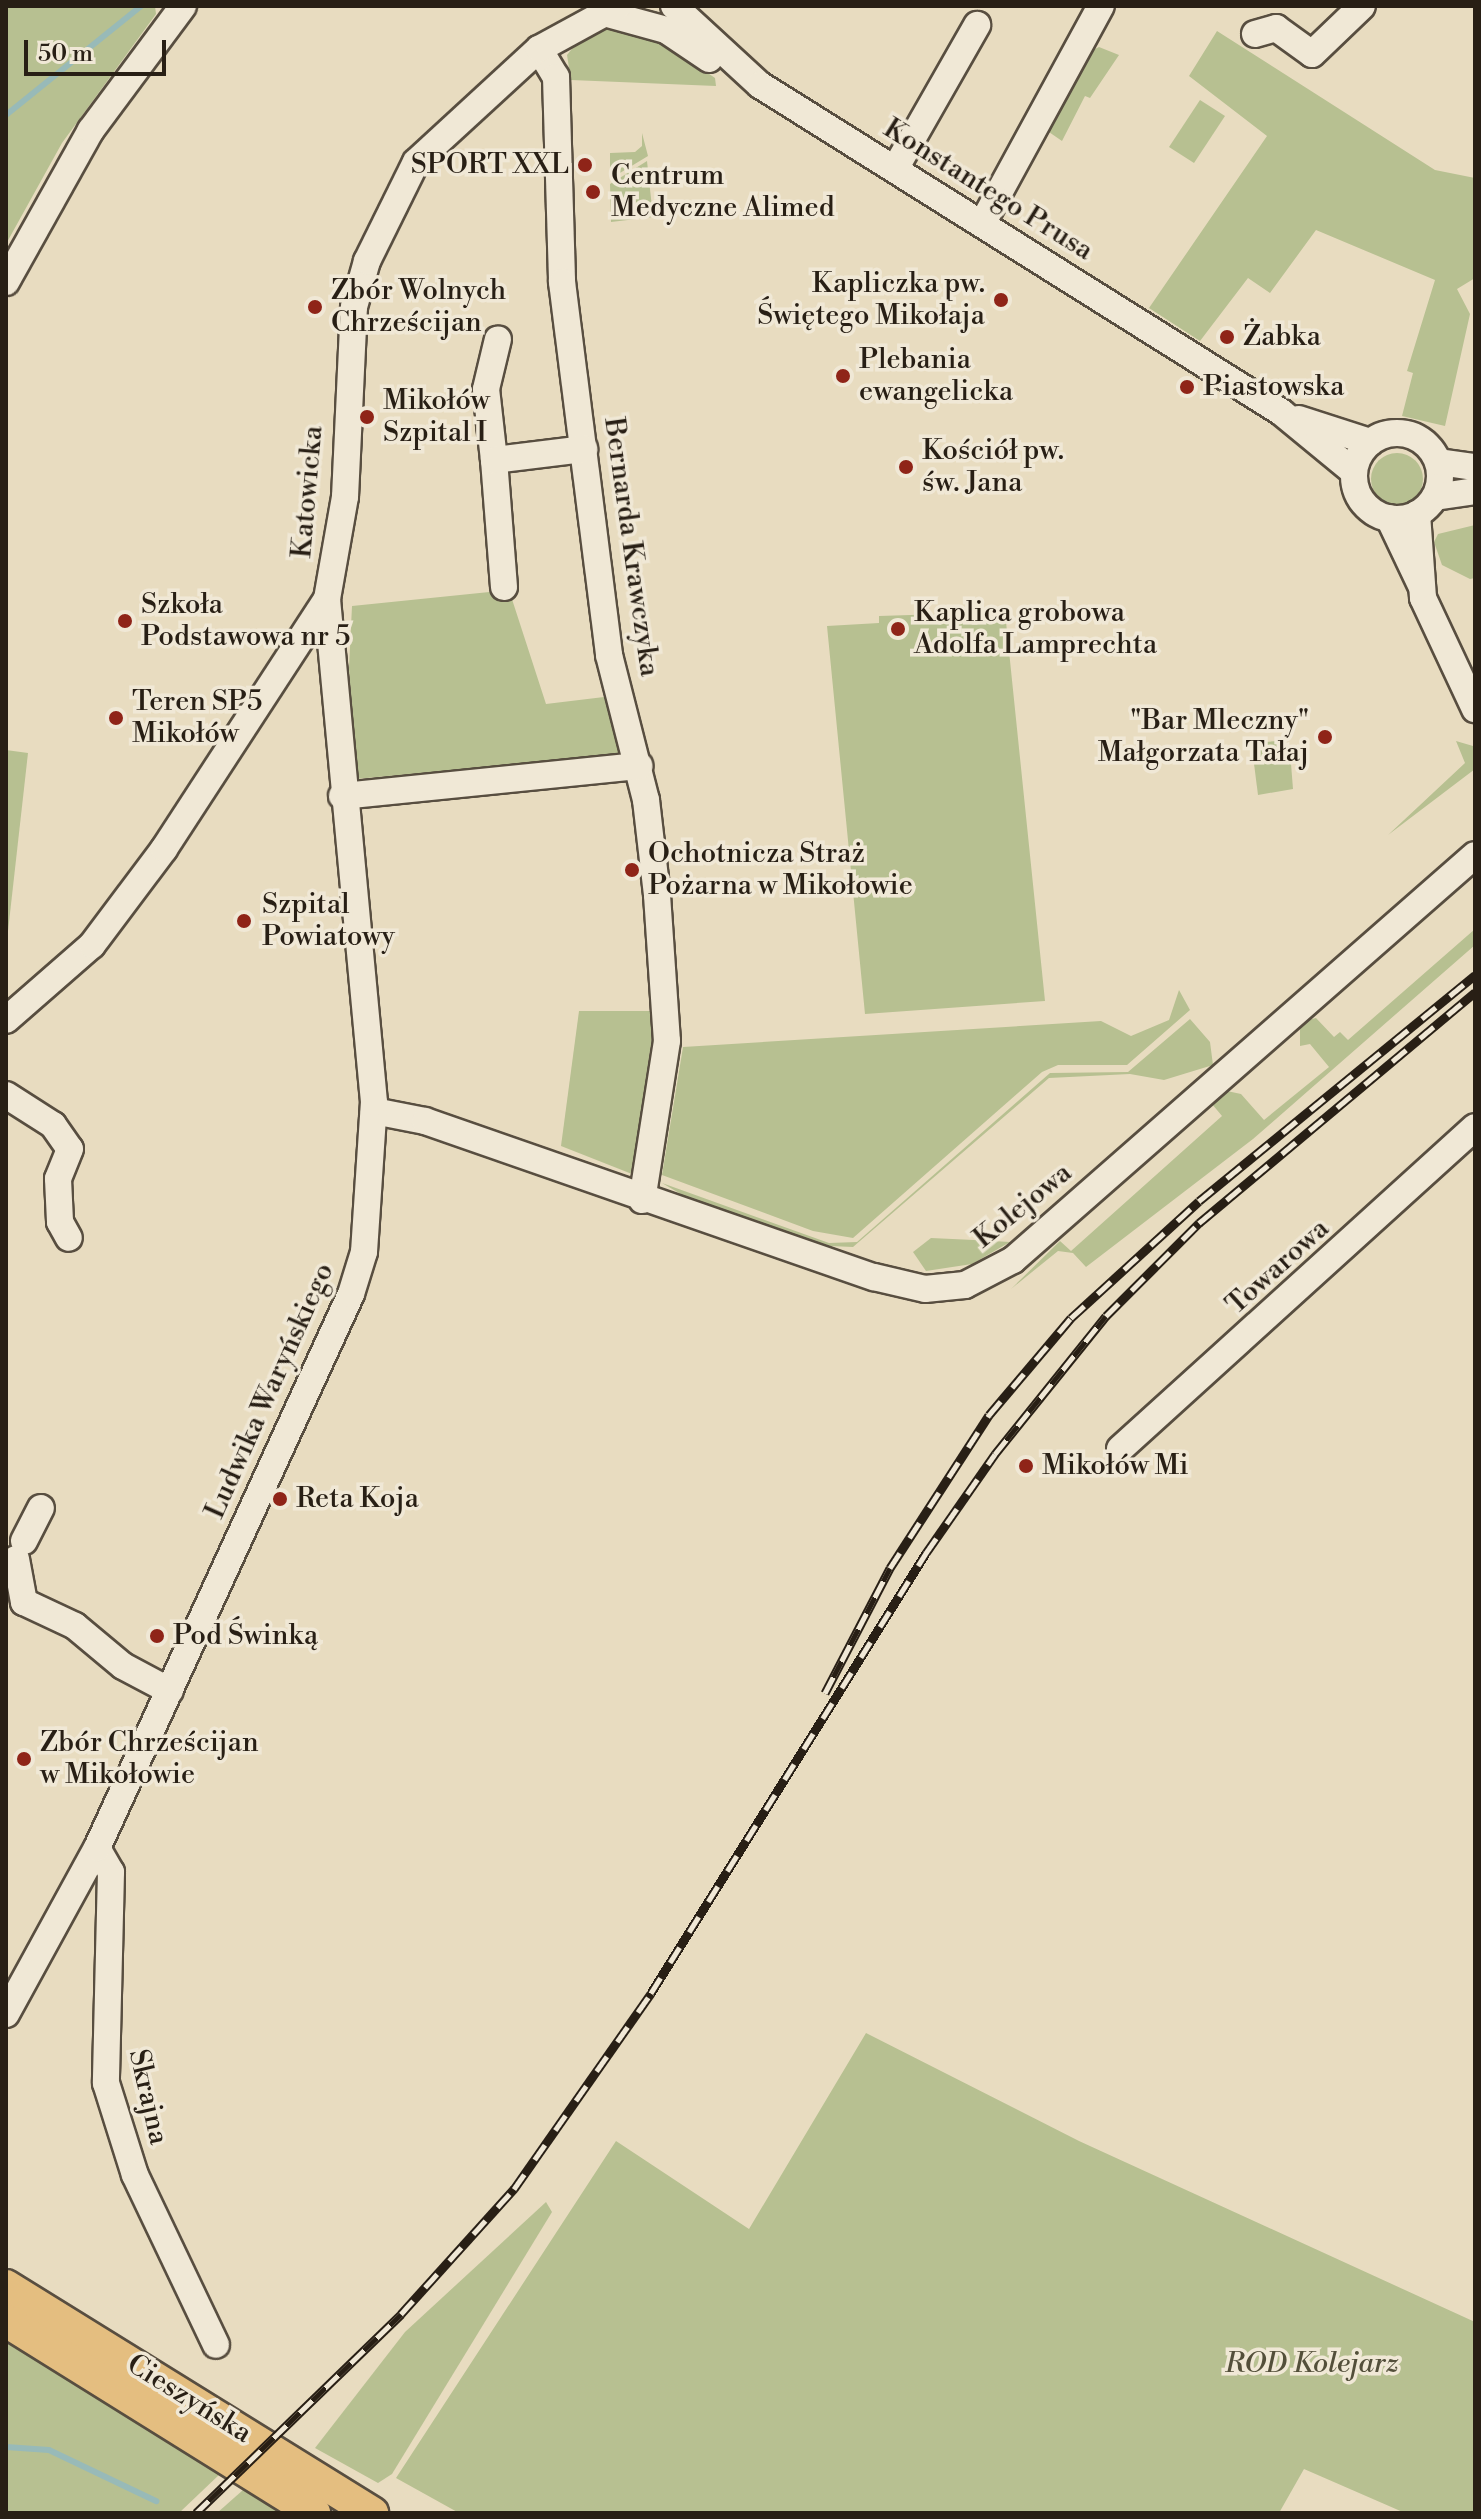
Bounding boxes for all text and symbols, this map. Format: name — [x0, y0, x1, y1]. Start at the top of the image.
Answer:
scale bar — [28, 24, 170, 74]
text: 50 m — [38, 39, 93, 69]
street label: Konstantego Prusa — [877, 112, 1099, 268]
place label: SPORT XXL — [411, 148, 569, 182]
marker: SPORT XXL — [576, 156, 594, 174]
place label: Centrum Medyczne Alimed — [611, 159, 835, 225]
marker: Centrum Medyczne Alimed — [582, 181, 604, 203]
place label: Kapliczka pw. Świętego Mikołaja — [757, 267, 985, 333]
place label: Zbór Wolnych Chrześcijan — [331, 274, 506, 340]
marker: Kapliczka pw. Świętego Mikołaja — [992, 291, 1010, 309]
marker: Zbór Wolnych Chrześcijan — [306, 298, 324, 316]
place label: Żabka — [1243, 320, 1321, 354]
marker: Żabka — [1218, 328, 1236, 346]
place label: Plebania ewangelicka — [859, 343, 1013, 409]
marker: Plebania ewangelicka — [834, 367, 852, 385]
place label: Piastowska — [1203, 370, 1345, 404]
marker: Piastowska — [1178, 378, 1196, 396]
place label: Mikołów Szpital I — [383, 384, 490, 450]
marker: Mikołów Szpital I — [358, 408, 376, 426]
street label: Bernarda Krawczyka — [596, 415, 666, 679]
street label: Katowicka — [285, 424, 331, 560]
place label: Kościół pw. św. Jana — [922, 434, 1064, 500]
marker: Kościół pw. św. Jana — [897, 458, 915, 476]
place label: Szkoła Podstawowa nr 5 — [141, 588, 350, 654]
place label: Kaplica grobowa Adolfa Lamprechta — [914, 596, 1157, 662]
marker: Szkoła Podstawowa nr 5 — [116, 612, 134, 630]
marker: Kaplica grobowa Adolfa Lamprechta — [889, 620, 907, 638]
place label: Teren SP5 Mikołów — [132, 685, 262, 751]
place label: "Bar Mleczny" Małgorzata Tałaj — [1098, 704, 1309, 770]
marker: Teren SP5 Mikołów — [107, 709, 125, 727]
marker: "Bar Mleczny" Małgorzata Tałaj — [1316, 728, 1334, 746]
place label: Ochotnicza Straż Pożarna w Mikołowie — [648, 837, 913, 903]
marker: Ochotnicza Straż Pożarna w Mikołowie — [623, 861, 641, 879]
place label: Szpital Powiatowy — [262, 888, 395, 954]
marker: Szpital Powiatowy — [233, 910, 255, 932]
street label: Kolejowa — [967, 1156, 1079, 1256]
street label: Towarowa — [1220, 1212, 1336, 1322]
street label: Ludwika Waryńskiego — [198, 1258, 342, 1524]
place label: Mikołów Mi — [1042, 1449, 1189, 1483]
marker: Mikołów Mi — [1017, 1457, 1035, 1475]
place label: Reta Koja — [296, 1482, 419, 1516]
marker: Reta Koja — [271, 1490, 289, 1508]
place label: Pod Świnką — [173, 1619, 318, 1653]
marker: Pod Świnką — [148, 1627, 166, 1645]
place label: Zbór Chrześcijan w Mikołowie — [40, 1726, 259, 1792]
marker: Zbór Chrześcijan w Mikołowie — [15, 1750, 33, 1768]
street label: Skrajna — [121, 2046, 175, 2148]
park label: ROD Kolejarz — [1225, 2347, 1399, 2381]
street label: Cieszyńska — [120, 2348, 258, 2450]

